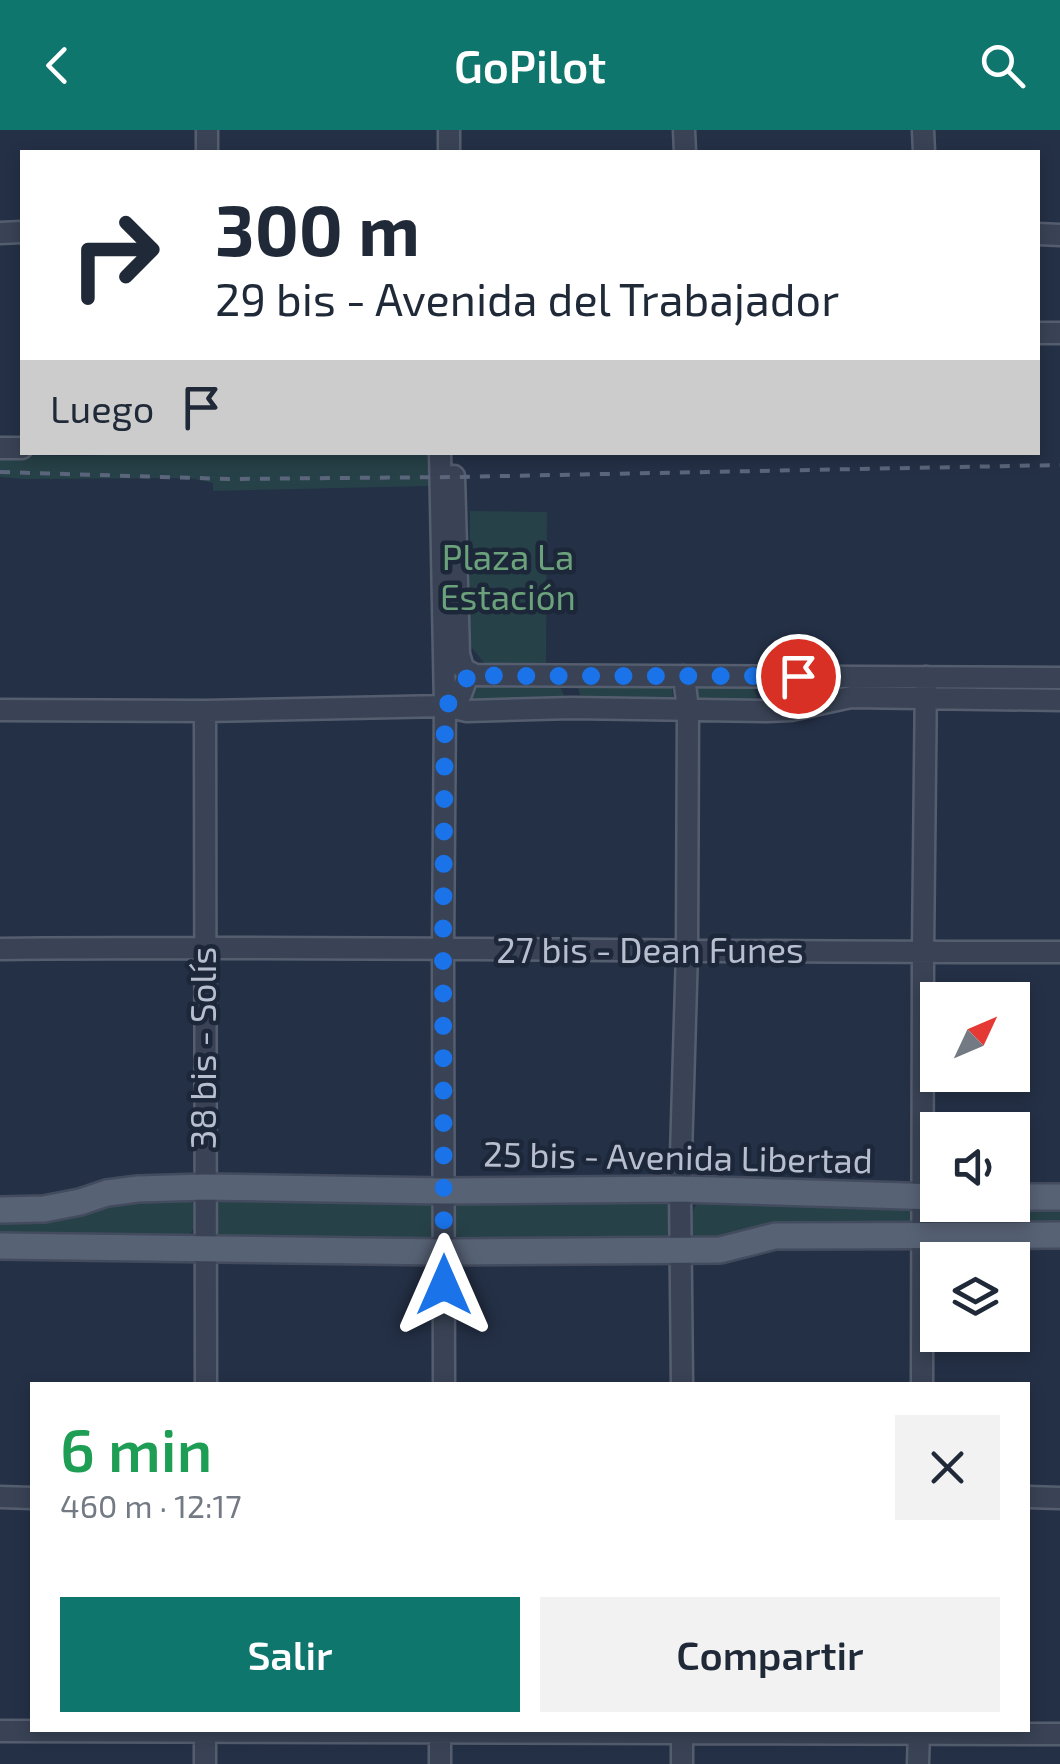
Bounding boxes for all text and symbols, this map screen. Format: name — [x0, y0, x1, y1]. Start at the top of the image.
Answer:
icon: back — [30, 38, 85, 93]
text: GoPilot — [454, 38, 606, 92]
icon: search — [975, 38, 1030, 93]
text: 300 m — [215, 186, 420, 270]
icon: right — [50, 190, 180, 320]
text: 29 bis - Avenida del Trabajador — [215, 271, 839, 325]
icon: arrive — [174, 380, 229, 435]
text: Luego — [50, 385, 154, 431]
park label: Plaza La Estación — [440, 535, 576, 617]
pin — [756, 634, 841, 719]
icon: arrive — [771, 649, 826, 704]
street label: 27 bis - Dean Funes — [496, 928, 804, 970]
street label: 38 bis - Solís — [181, 947, 223, 1149]
north arrow — [920, 982, 1030, 1092]
map controls — [920, 982, 1030, 1352]
button: sound — [920, 1112, 1030, 1222]
street label: 25 bis - Avenida Libertad — [483, 1132, 873, 1180]
position arrow — [392, 1233, 496, 1337]
button: layers — [920, 1242, 1030, 1352]
text: 6 min — [60, 1412, 212, 1484]
button: close — [895, 1415, 1000, 1520]
text: 460 m · 12:17 — [60, 1486, 242, 1524]
button: Salir — [60, 1597, 520, 1712]
button: Compartir — [540, 1597, 1000, 1712]

